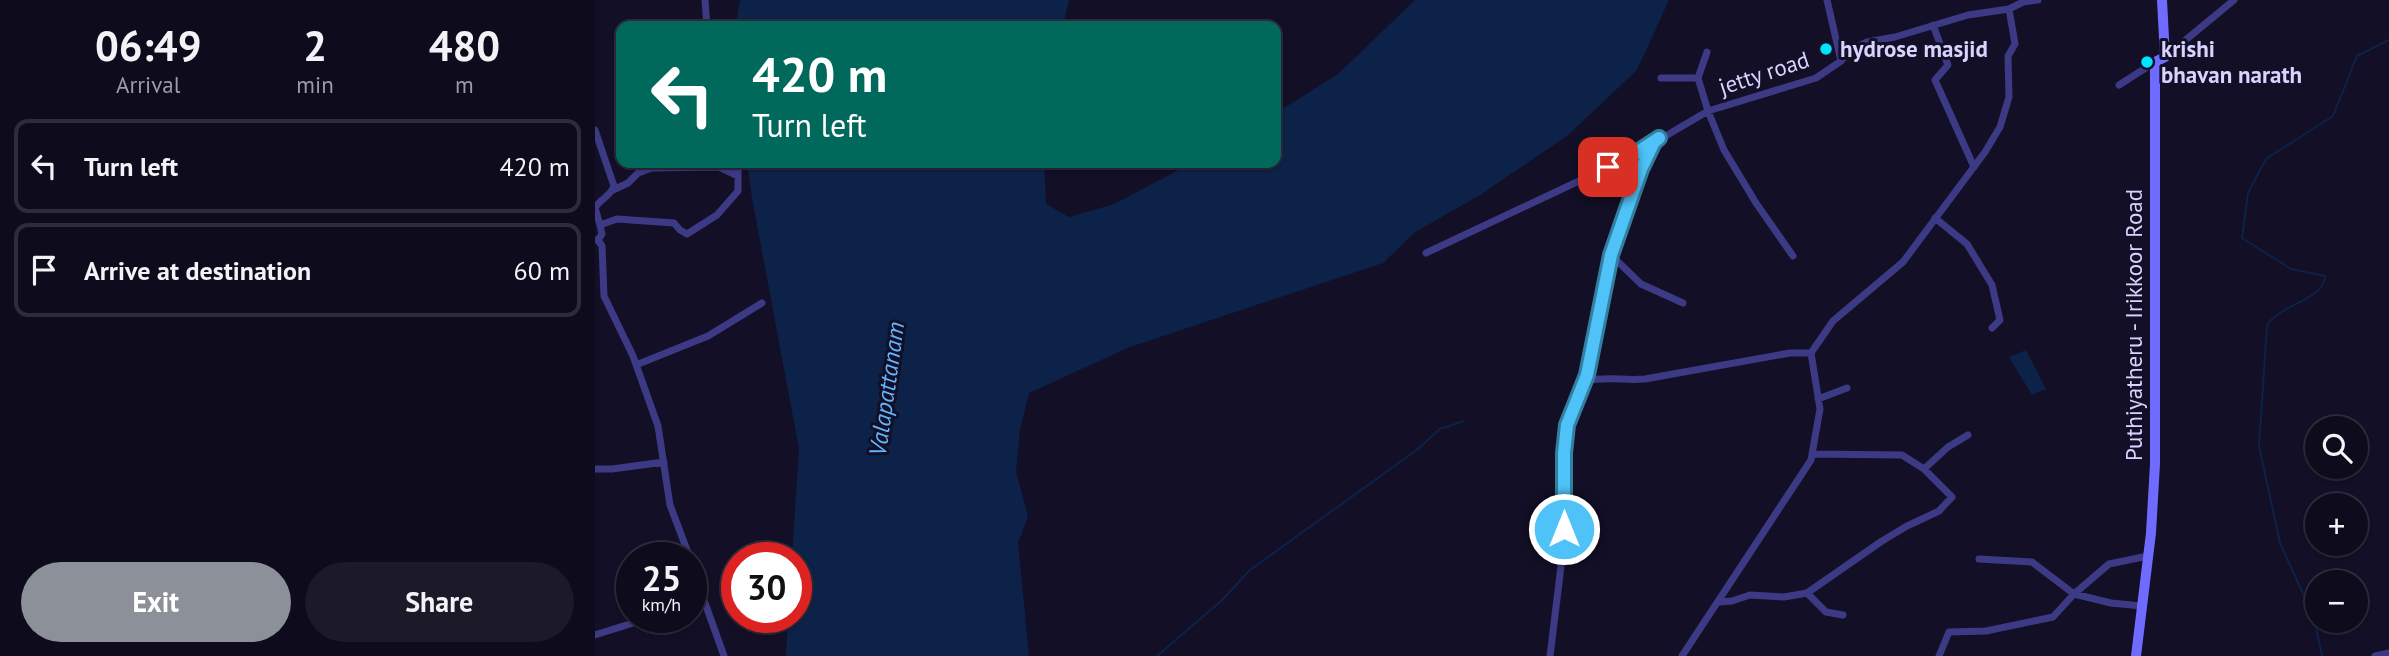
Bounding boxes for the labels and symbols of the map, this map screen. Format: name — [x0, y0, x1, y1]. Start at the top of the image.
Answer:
place label: hydrose masjid — [1840, 34, 1988, 63]
place label: krishi bhavan narath — [2161, 34, 2302, 89]
marker: hydrose masjid — [1818, 41, 1834, 57]
street label: jetty road — [1715, 44, 1813, 101]
marker: krishi bhavan narath — [2139, 54, 2155, 70]
pin — [1578, 137, 1638, 197]
street label: Puthiyatheru - Irikkoor Road — [2119, 189, 2148, 461]
water label: Valapattanam — [862, 320, 911, 458]
position arrow — [1527, 492, 1601, 566]
speed limit sign: 30 — [721, 542, 812, 633]

